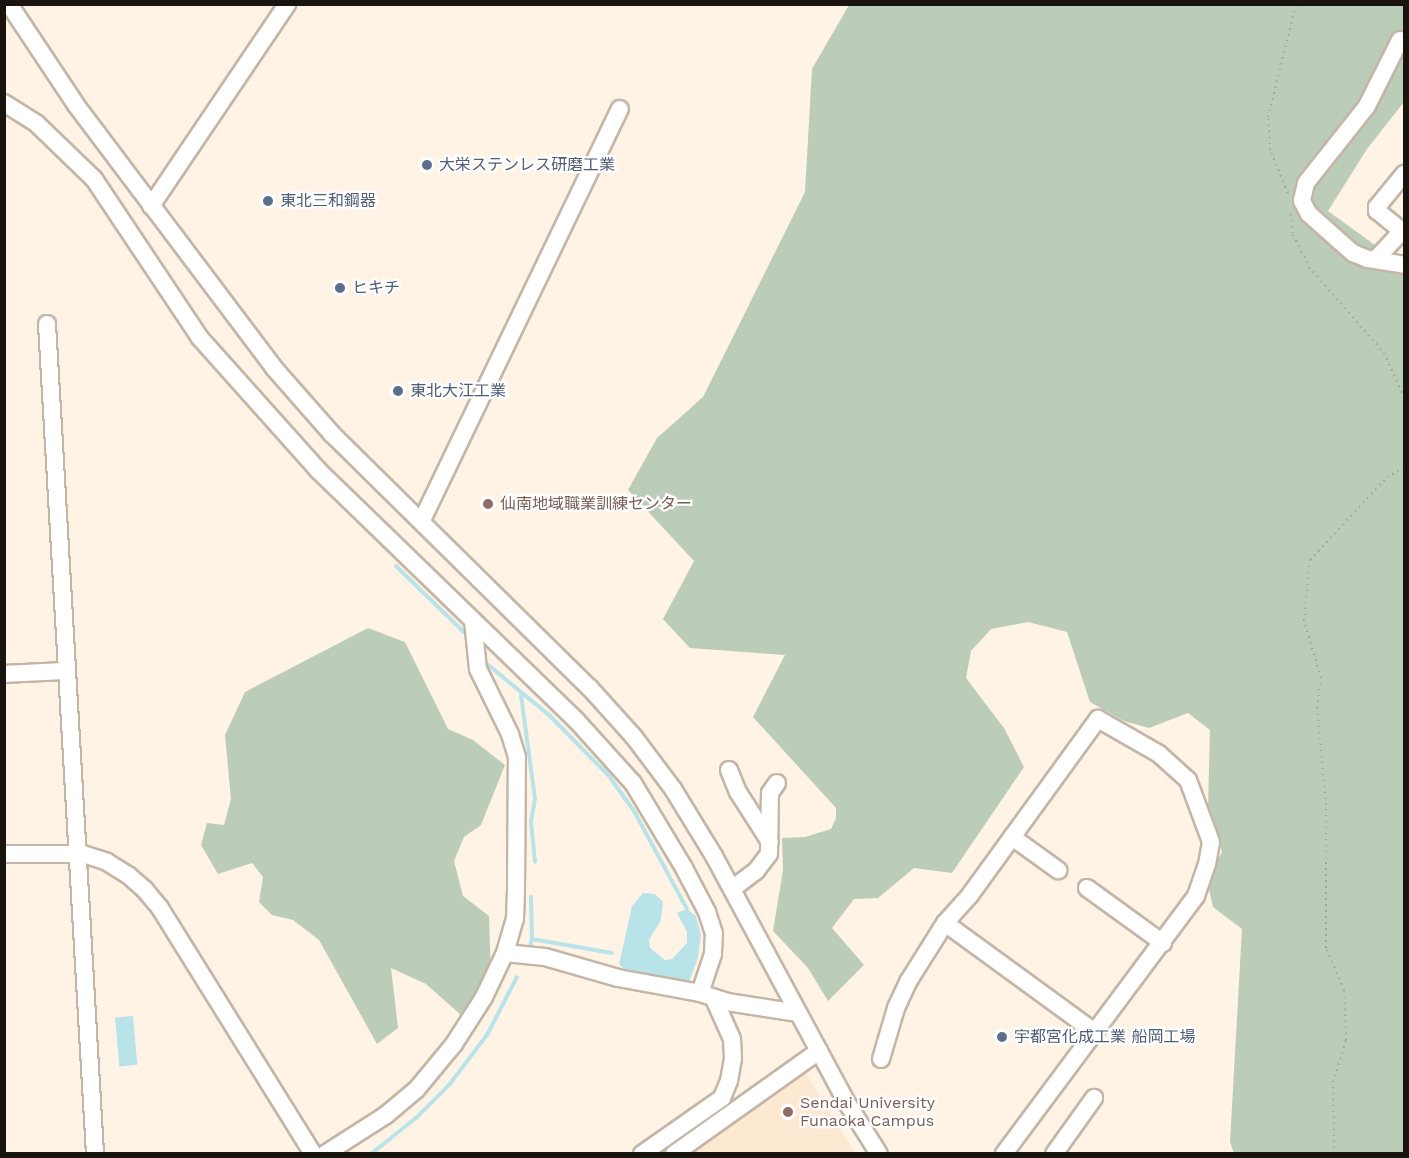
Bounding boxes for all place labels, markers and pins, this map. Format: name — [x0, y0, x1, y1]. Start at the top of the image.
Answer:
place label: 大栄ステンレス研磨工業 — [439, 155, 615, 175]
marker: 大栄ステンレス研磨工業 — [420, 158, 434, 172]
place label: 東北三和鋼器 — [280, 191, 376, 211]
marker: 東北三和鋼器 — [261, 194, 275, 208]
place label: ヒキチ — [352, 278, 400, 298]
marker: ヒキチ — [333, 281, 347, 295]
place label: 東北大江工業 — [410, 381, 506, 401]
marker: 東北大江工業 — [391, 384, 405, 398]
place label: 仙南地域職業訓練センター — [500, 494, 692, 514]
marker: 仙南地域職業訓練センター — [481, 497, 495, 511]
place label: 宇都宮化成工業 船岡工場 — [1014, 1027, 1195, 1047]
marker: 宇都宮化成工業 船岡工場 — [995, 1030, 1009, 1044]
place label: Sendai University Funaoka Campus — [800, 1093, 935, 1131]
marker: Sendai University Funaoka Campus — [781, 1105, 795, 1119]

